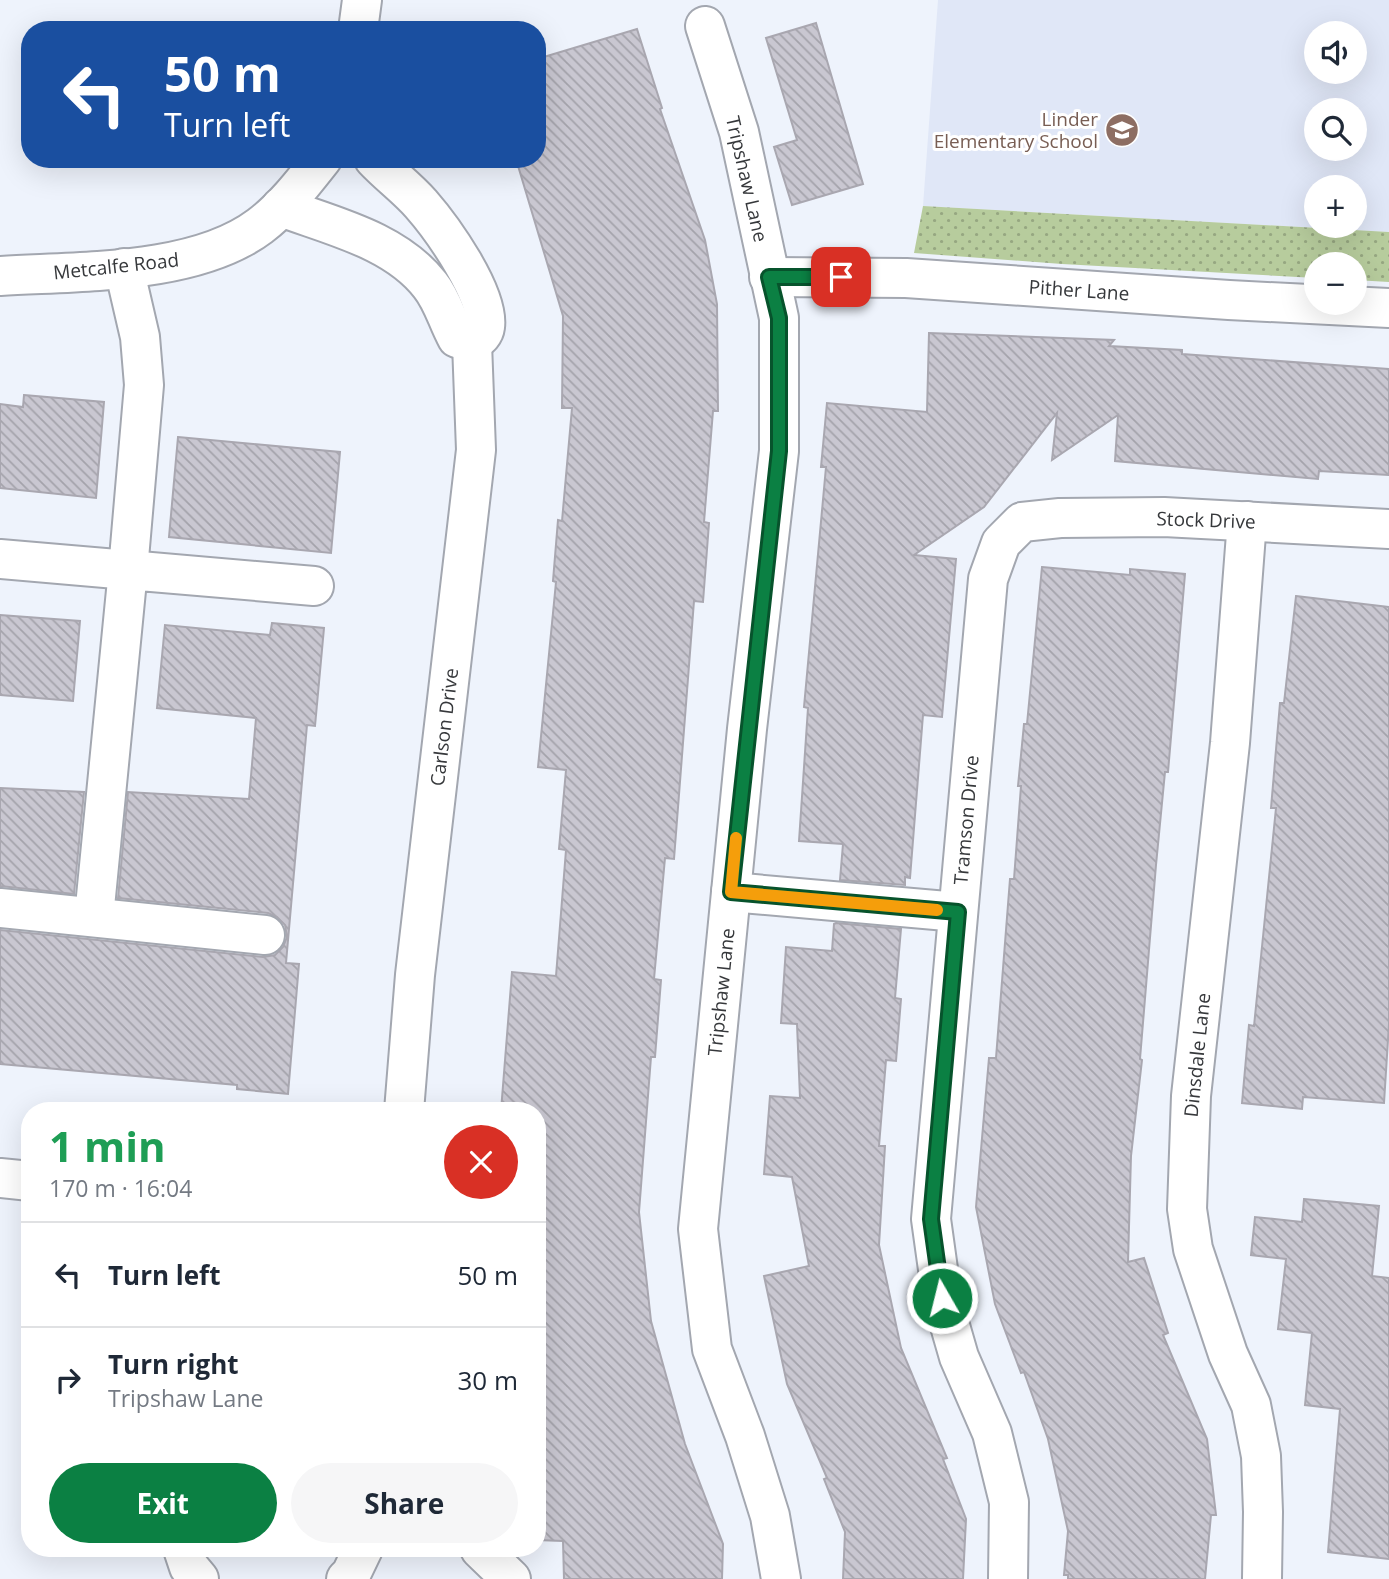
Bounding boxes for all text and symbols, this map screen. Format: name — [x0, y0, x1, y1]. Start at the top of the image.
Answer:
map controls — [1304, 21, 1367, 315]
button: sound — [1304, 21, 1367, 84]
text: 50 m — [164, 40, 281, 106]
icon: left — [49, 49, 140, 140]
button: search — [1304, 98, 1367, 161]
text: Turn left — [164, 103, 290, 146]
place label: Linder Elementary School — [934, 106, 1098, 154]
school or university icon: Linder Elementary School — [1103, 111, 1141, 149]
street label: Tripshaw Lane — [720, 114, 774, 244]
button: + — [1304, 175, 1367, 238]
street label: Metcalfe Road — [52, 246, 180, 286]
pin — [811, 247, 871, 307]
button: − — [1304, 252, 1367, 315]
icon: arrive — [822, 258, 860, 296]
street label: Pither Lane — [1028, 274, 1130, 306]
street label: Stock Drive — [1156, 505, 1256, 535]
street label: Carlson Drive — [424, 667, 464, 787]
street label: Tramson Drive — [947, 754, 985, 886]
street label: Tripshaw Lane — [701, 927, 741, 1057]
street label: Dinsdale Lane — [1178, 992, 1216, 1118]
text: 1 min — [49, 1117, 166, 1174]
button: close — [444, 1125, 518, 1199]
text: 170 m · 16:04 — [49, 1172, 192, 1204]
icon: left — [49, 1256, 87, 1294]
text: Turn left — [108, 1257, 220, 1293]
text: 50 m — [457, 1257, 518, 1293]
position arrow — [905, 1261, 979, 1335]
text: Turn right — [108, 1346, 239, 1382]
icon: right — [49, 1361, 87, 1399]
text: 30 m — [457, 1362, 518, 1398]
text: Tripshaw Lane — [108, 1382, 263, 1414]
button: Exit — [49, 1463, 277, 1543]
button: Share — [291, 1463, 518, 1543]

